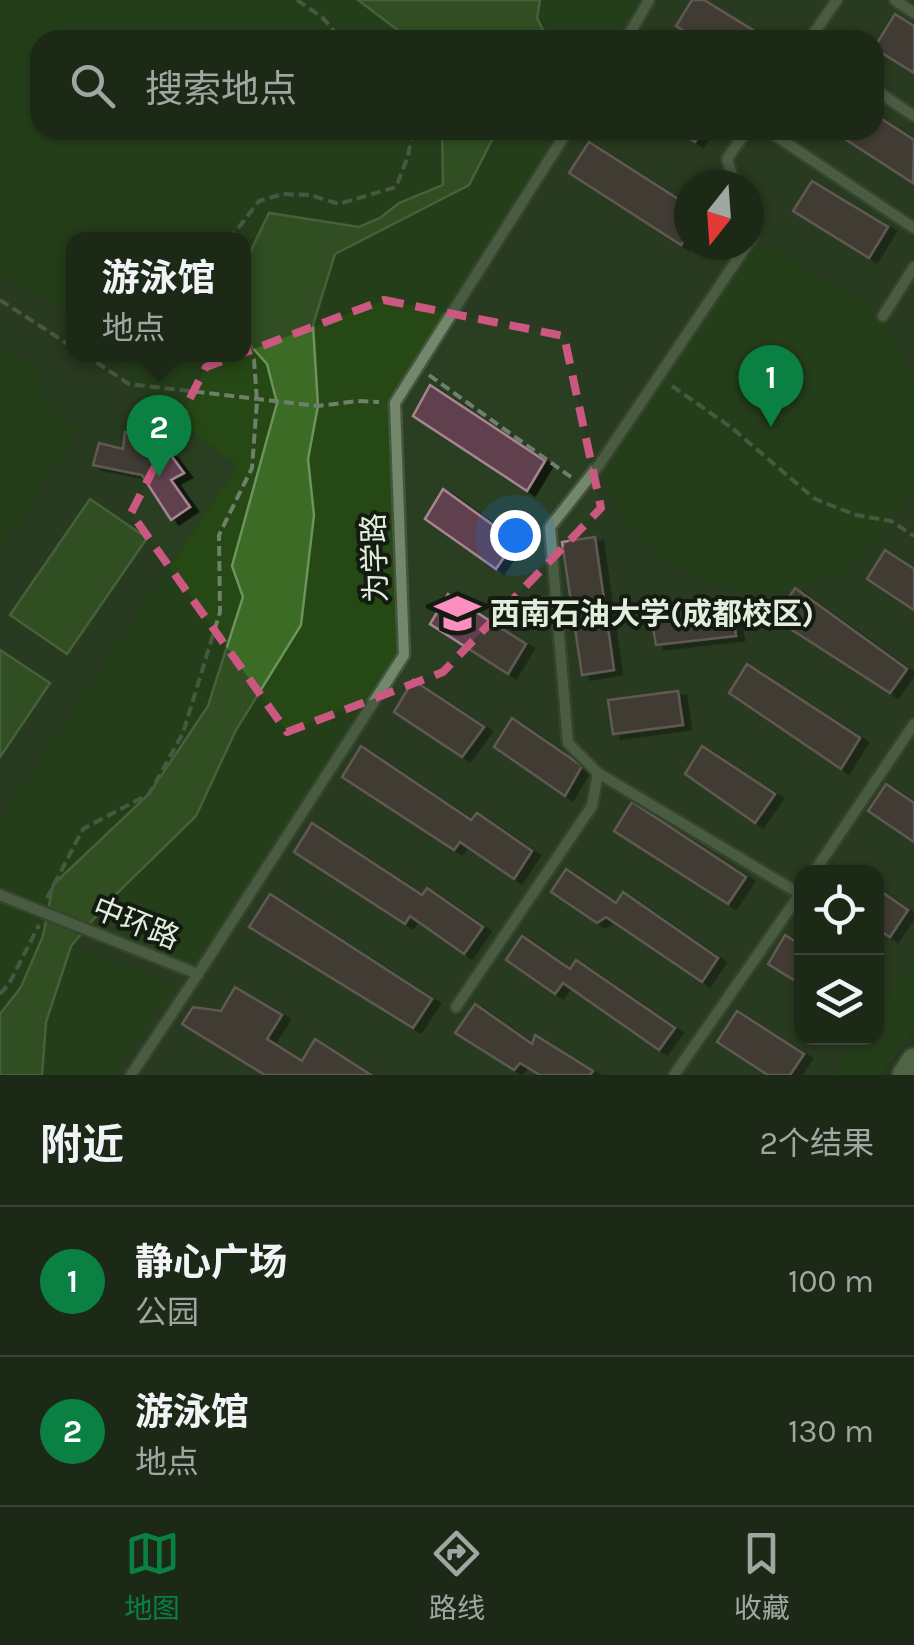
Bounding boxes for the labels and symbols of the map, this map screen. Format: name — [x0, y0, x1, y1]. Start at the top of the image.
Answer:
north arrow — [674, 170, 764, 260]
pin: 1 — [738, 344, 804, 427]
pin: 2 — [126, 394, 192, 477]
your location — [490, 510, 541, 561]
street label: 为学路 — [355, 512, 395, 604]
school or university icon: 西南石油大学(成都校区) — [433, 590, 481, 638]
place label: 西南石油大学(成都校区) — [490, 596, 814, 632]
street label: 中环路 — [88, 889, 184, 957]

